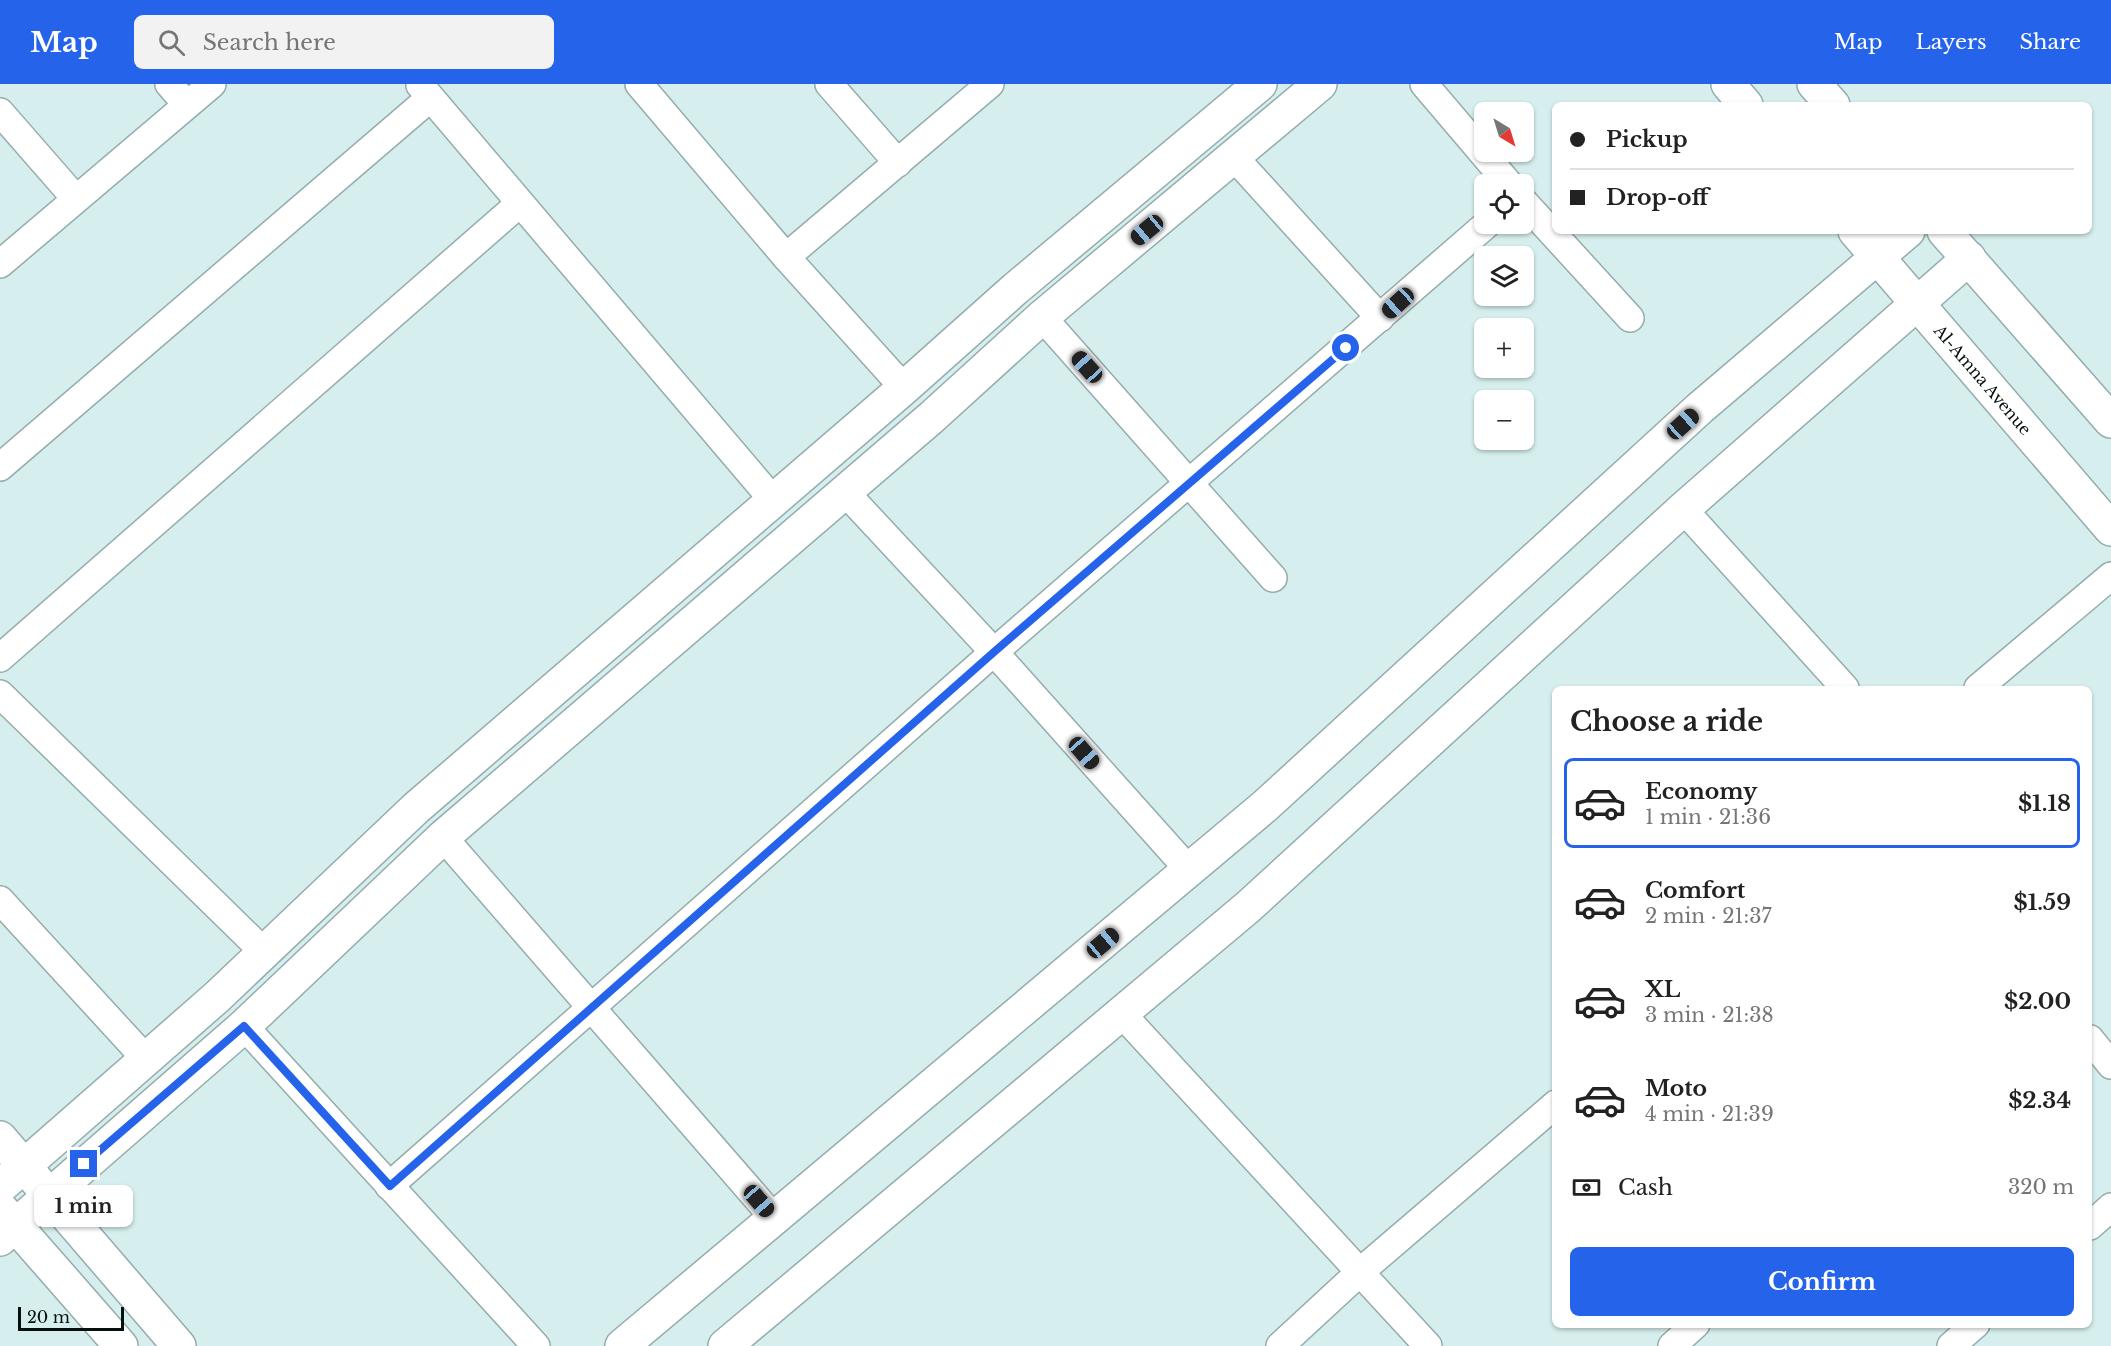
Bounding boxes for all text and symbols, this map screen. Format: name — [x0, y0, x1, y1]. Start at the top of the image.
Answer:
search box — [134, 15, 554, 69]
text: Map — [30, 25, 98, 60]
icon: search — [155, 26, 188, 59]
text: Search here — [203, 29, 336, 56]
text: Map — [1834, 29, 1883, 55]
text: Layers — [1916, 29, 1987, 55]
text: Share — [2020, 29, 2081, 55]
north arrow — [1474, 102, 1534, 162]
map controls — [1474, 102, 1534, 450]
text: Pickup — [1606, 126, 1688, 153]
button: locate — [1474, 174, 1534, 234]
text: Drop-off — [1606, 184, 1708, 211]
car — [1127, 212, 1167, 248]
button: layers — [1474, 246, 1534, 306]
car — [1379, 284, 1417, 322]
button: + — [1474, 318, 1534, 378]
street label: Al-Amna Avenue — [1929, 320, 2036, 439]
route start — [1332, 334, 1359, 361]
car — [1068, 348, 1106, 386]
button: − — [1474, 390, 1534, 450]
car — [1664, 405, 1702, 443]
text: Choose a ride — [1570, 705, 1763, 738]
car — [1065, 734, 1103, 772]
icon: car — [1573, 776, 1627, 830]
text: Economy — [1645, 778, 1757, 805]
text: $1.18 — [2018, 790, 2071, 817]
text: 1 min · 21:36 — [1645, 805, 1771, 829]
icon: car — [1573, 875, 1627, 929]
text: Comfort — [1645, 877, 1745, 904]
text: $1.59 — [2014, 889, 2071, 916]
text: 2 min · 21:37 — [1645, 904, 1772, 928]
car — [1083, 925, 1123, 961]
icon: car — [1573, 974, 1627, 1028]
text: XL — [1645, 976, 1680, 1003]
text: $2.00 — [2004, 988, 2071, 1015]
text: 3 min · 21:38 — [1645, 1003, 1774, 1027]
icon: car — [1573, 1073, 1627, 1127]
text: Moto — [1645, 1075, 1707, 1102]
text: $2.34 — [2008, 1087, 2071, 1114]
text: 4 min · 21:39 — [1645, 1102, 1774, 1126]
route end — [70, 1150, 97, 1177]
icon: cash — [1570, 1171, 1603, 1204]
text: Cash — [1618, 1174, 1673, 1201]
text: 320 m — [2008, 1175, 2074, 1199]
car — [740, 1182, 778, 1220]
callout: 1 min — [34, 1185, 134, 1227]
text: 1 min — [55, 1194, 112, 1218]
button: Confirm — [1570, 1247, 2074, 1316]
scale bar — [18, 1304, 124, 1332]
text: 20 m — [27, 1307, 70, 1327]

